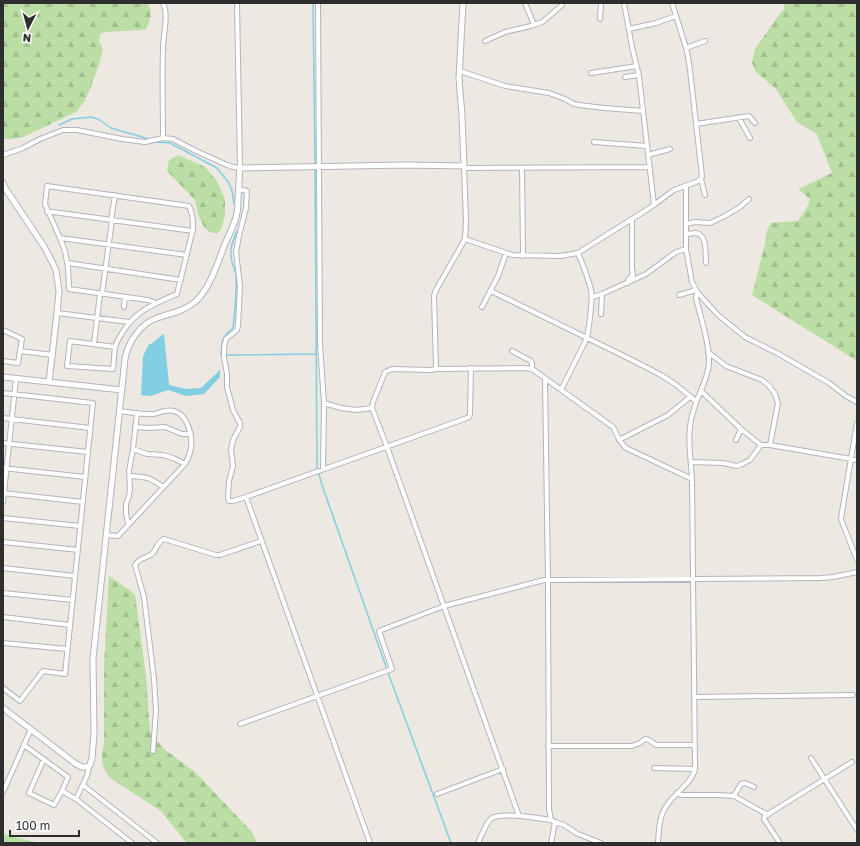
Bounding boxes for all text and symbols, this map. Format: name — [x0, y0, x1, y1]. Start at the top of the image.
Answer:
north arrow — [8, 8, 48, 48]
text: N — [22, 32, 32, 45]
scale bar — [10, 812, 79, 838]
text: 100 m — [16, 818, 50, 833]

